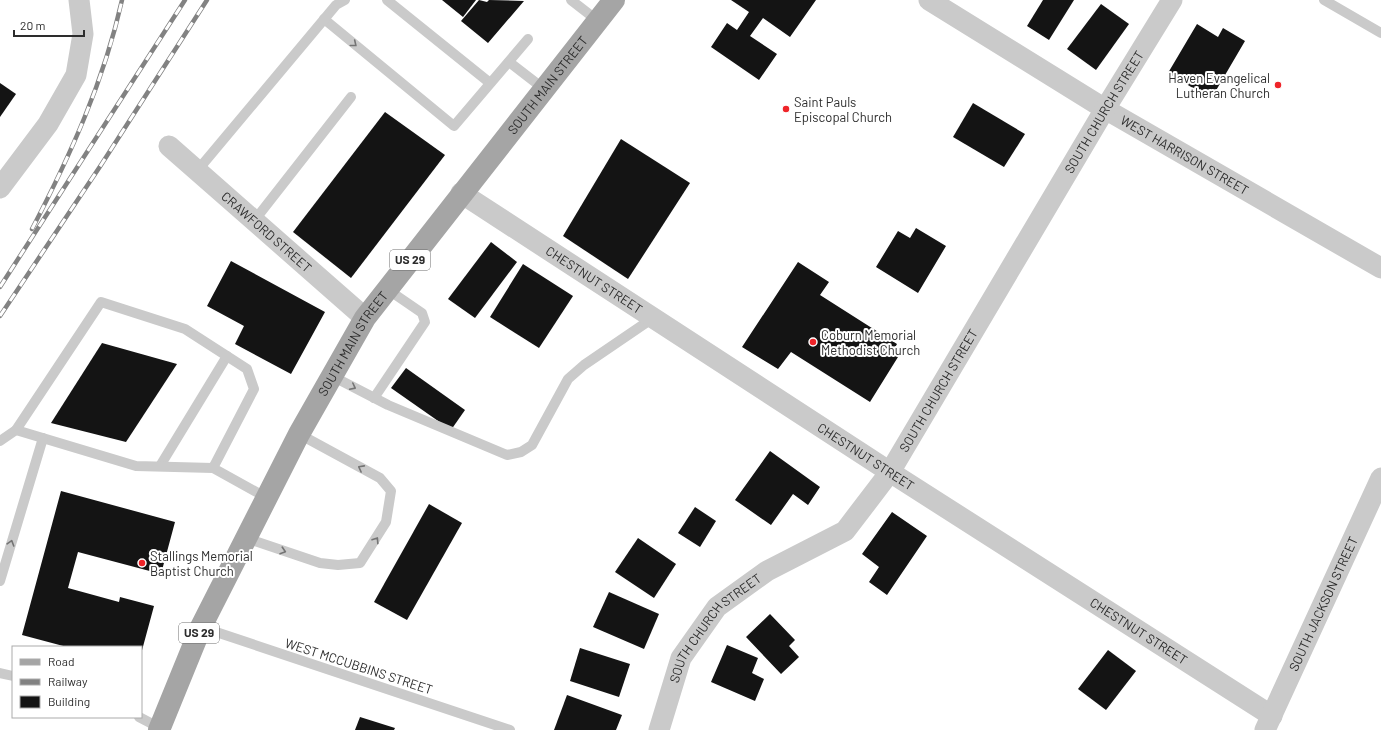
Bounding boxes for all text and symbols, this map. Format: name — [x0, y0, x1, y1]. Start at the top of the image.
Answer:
scale bar — [14, 12, 84, 38]
text: 20 m — [20, 18, 46, 32]
street label: SOUTH MAIN STREET — [504, 33, 591, 137]
one-way arrow — [349, 39, 356, 46]
street label: SOUTH CHURCH STREET — [1061, 48, 1147, 176]
place label: Haven Evangelical Lutheran Church — [1168, 70, 1270, 101]
marker: Haven Evangelical Lutheran Church — [1273, 80, 1283, 90]
place label: Saint Pauls Episcopal Church — [794, 94, 892, 125]
marker: Saint Pauls Episcopal Church — [781, 104, 791, 114]
street label: WEST HARRISON STREET — [1118, 112, 1252, 198]
street label: CRAWFORD STREET — [218, 188, 315, 276]
street label: CHESTNUT STREET — [543, 242, 646, 317]
road number: US 29 — [390, 250, 430, 270]
street label: SOUTH MAIN STREET — [314, 288, 391, 399]
street label: SOUTH CHURCH STREET — [896, 326, 981, 455]
place label: Coburn Memorial Methodist Church — [821, 327, 920, 358]
marker: Coburn Memorial Methodist Church — [808, 337, 818, 347]
one-way arrow — [349, 382, 356, 390]
street label: CHESTNUT STREET — [815, 419, 917, 493]
one-way arrow — [358, 465, 365, 472]
street label: SOUTH JACKSON STREET — [1285, 534, 1361, 674]
one-way arrow — [371, 537, 379, 544]
one-way arrow — [6, 540, 15, 547]
one-way arrow — [280, 546, 287, 554]
place label: Stallings Memorial Baptist Church — [150, 548, 253, 579]
marker: Stallings Memorial Baptist Church — [137, 558, 147, 568]
street label: SOUTH CHURCH STREET — [666, 570, 764, 685]
street label: CHESTNUT STREET — [1087, 594, 1190, 668]
road number: US 29 — [179, 623, 219, 643]
street label: WEST MCCUBBINS STREET — [283, 635, 435, 697]
legend — [12, 646, 142, 718]
text: Road — [48, 654, 75, 668]
text: Railway — [48, 674, 88, 688]
text: Building — [48, 694, 90, 708]

